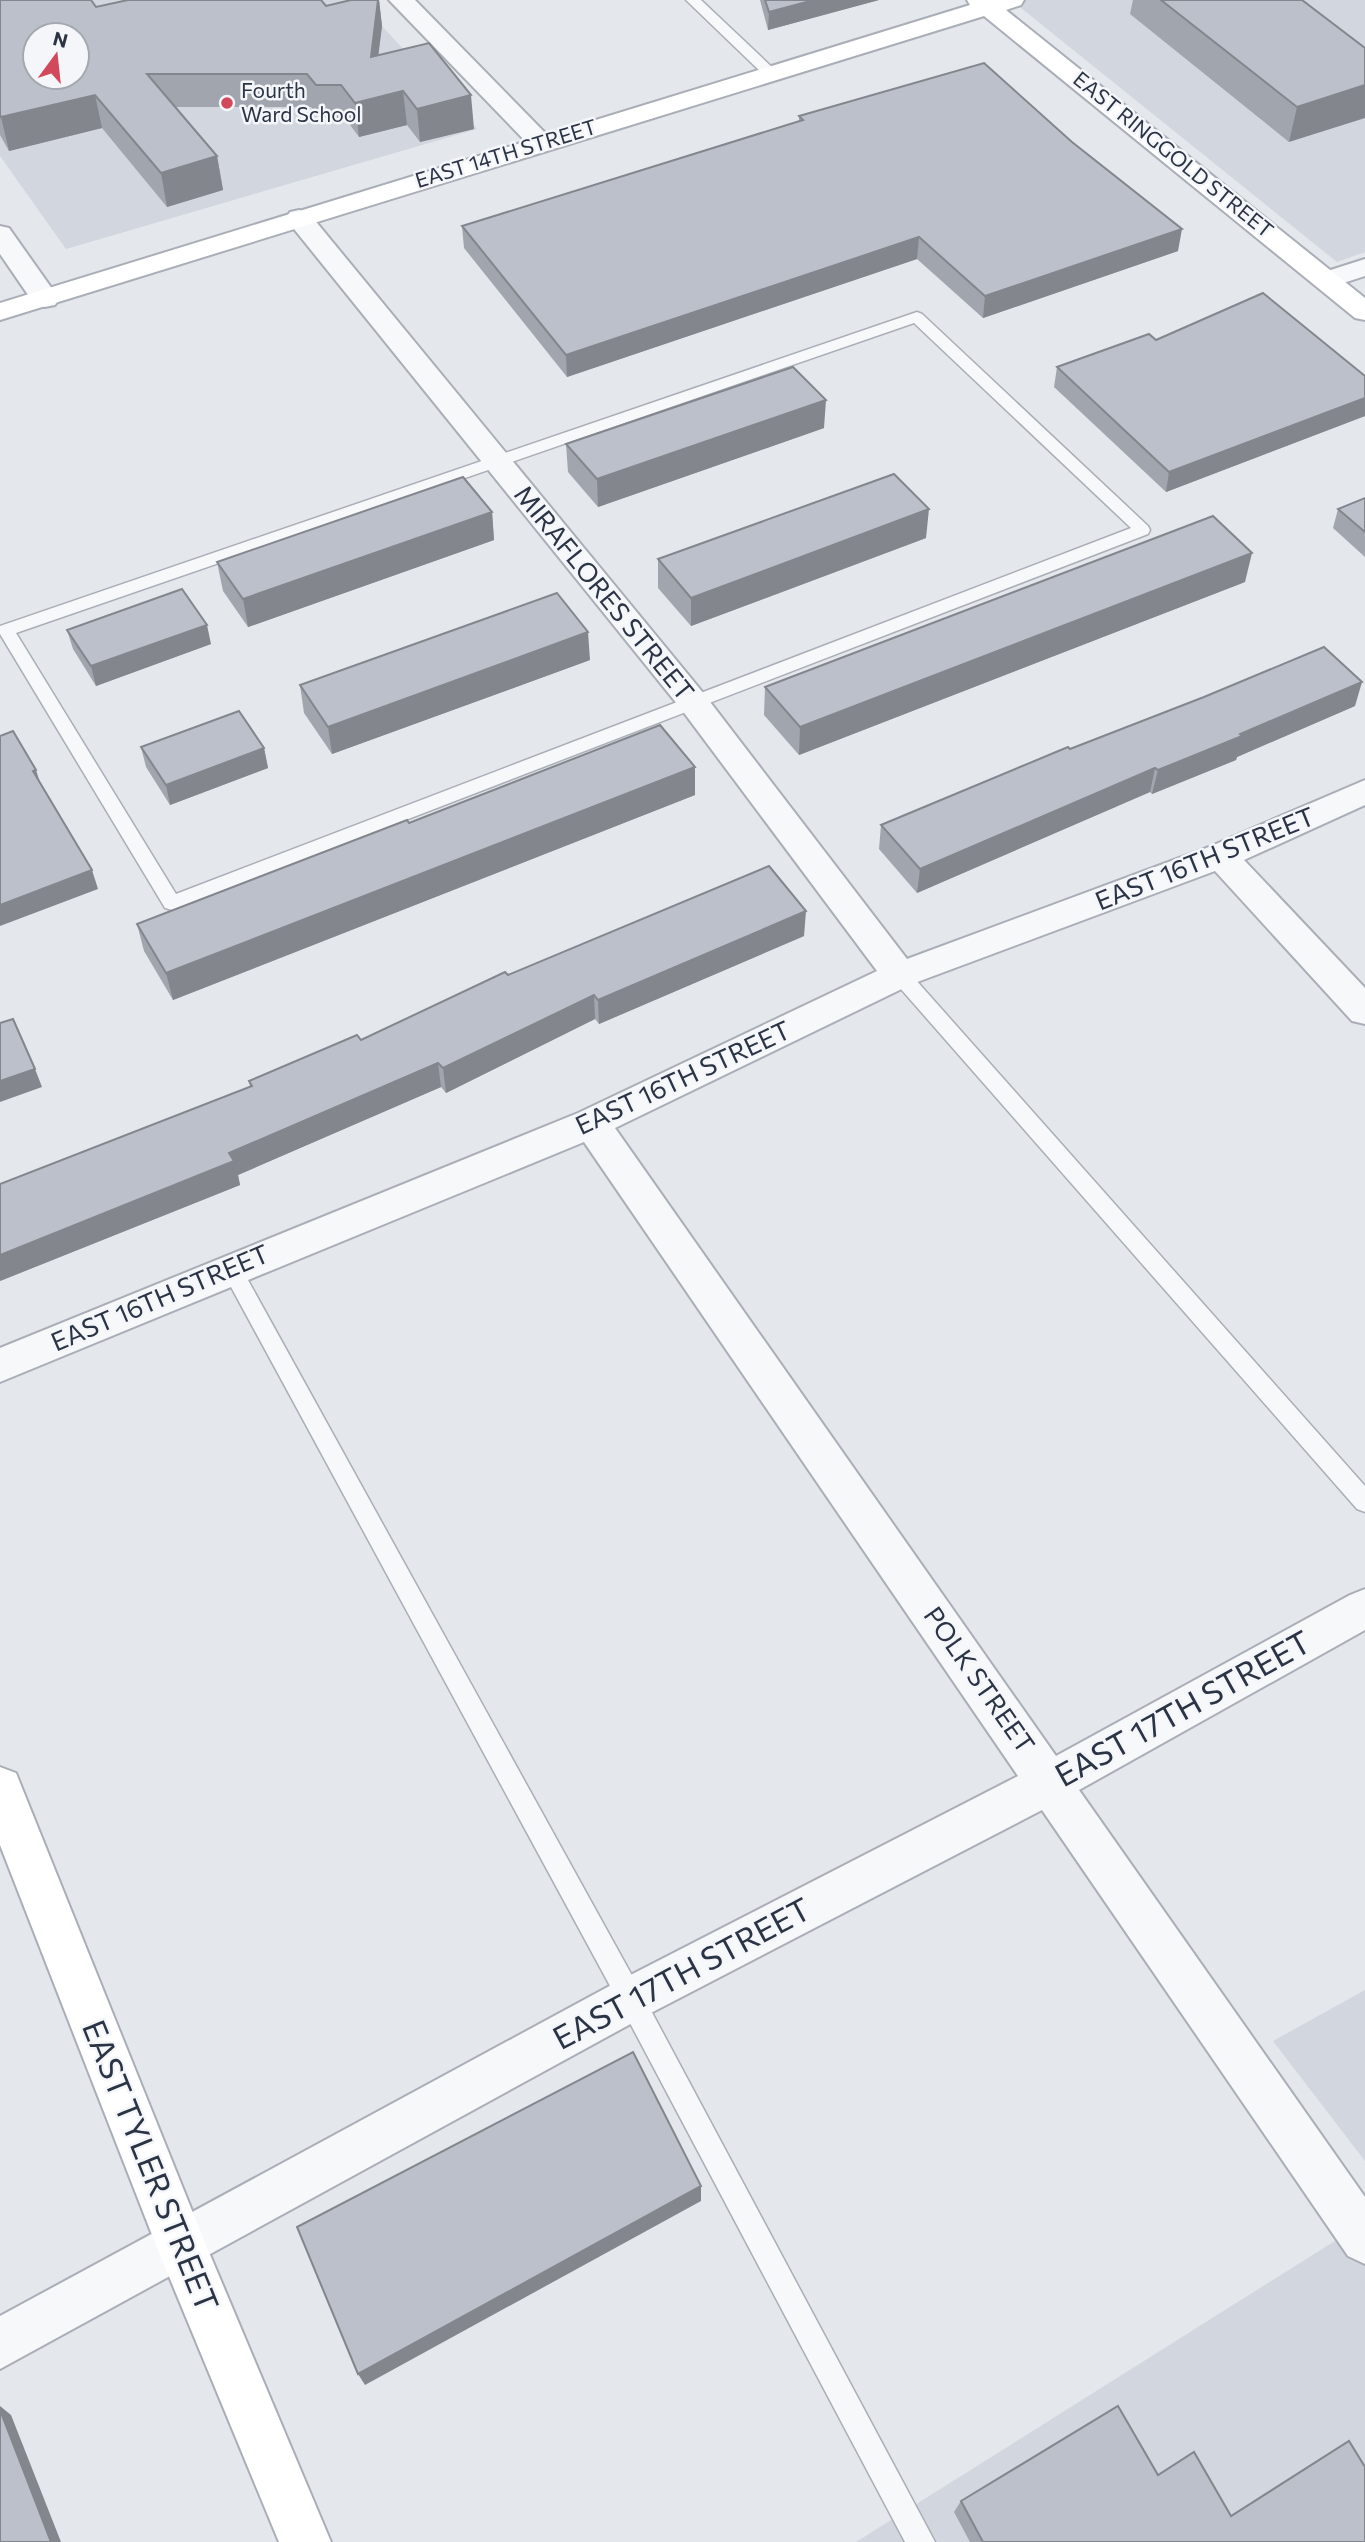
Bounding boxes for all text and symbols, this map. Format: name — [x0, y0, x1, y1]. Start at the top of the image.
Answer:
north arrow — [21, 21, 91, 91]
text: N — [51, 26, 70, 52]
street label: EAST RINGGOLD STREET — [1069, 66, 1279, 242]
place label: Fourth Ward School — [241, 77, 362, 126]
marker: Fourth Ward School — [219, 95, 235, 111]
street label: EAST 14TH STREET — [412, 113, 599, 192]
street label: MIRAFLORES STREET — [509, 478, 701, 706]
street label: EAST 16TH STREET — [1090, 799, 1319, 916]
street label: EAST 16TH STREET — [570, 1013, 795, 1140]
street label: EAST 16TH STREET — [46, 1237, 273, 1357]
street label: POLK STREET — [918, 1600, 1042, 1758]
street label: EAST 17TH STREET — [1047, 1620, 1317, 1794]
street label: EAST 17TH STREET — [545, 1887, 817, 2057]
street label: EAST TYLER STREET — [75, 2014, 229, 2317]

